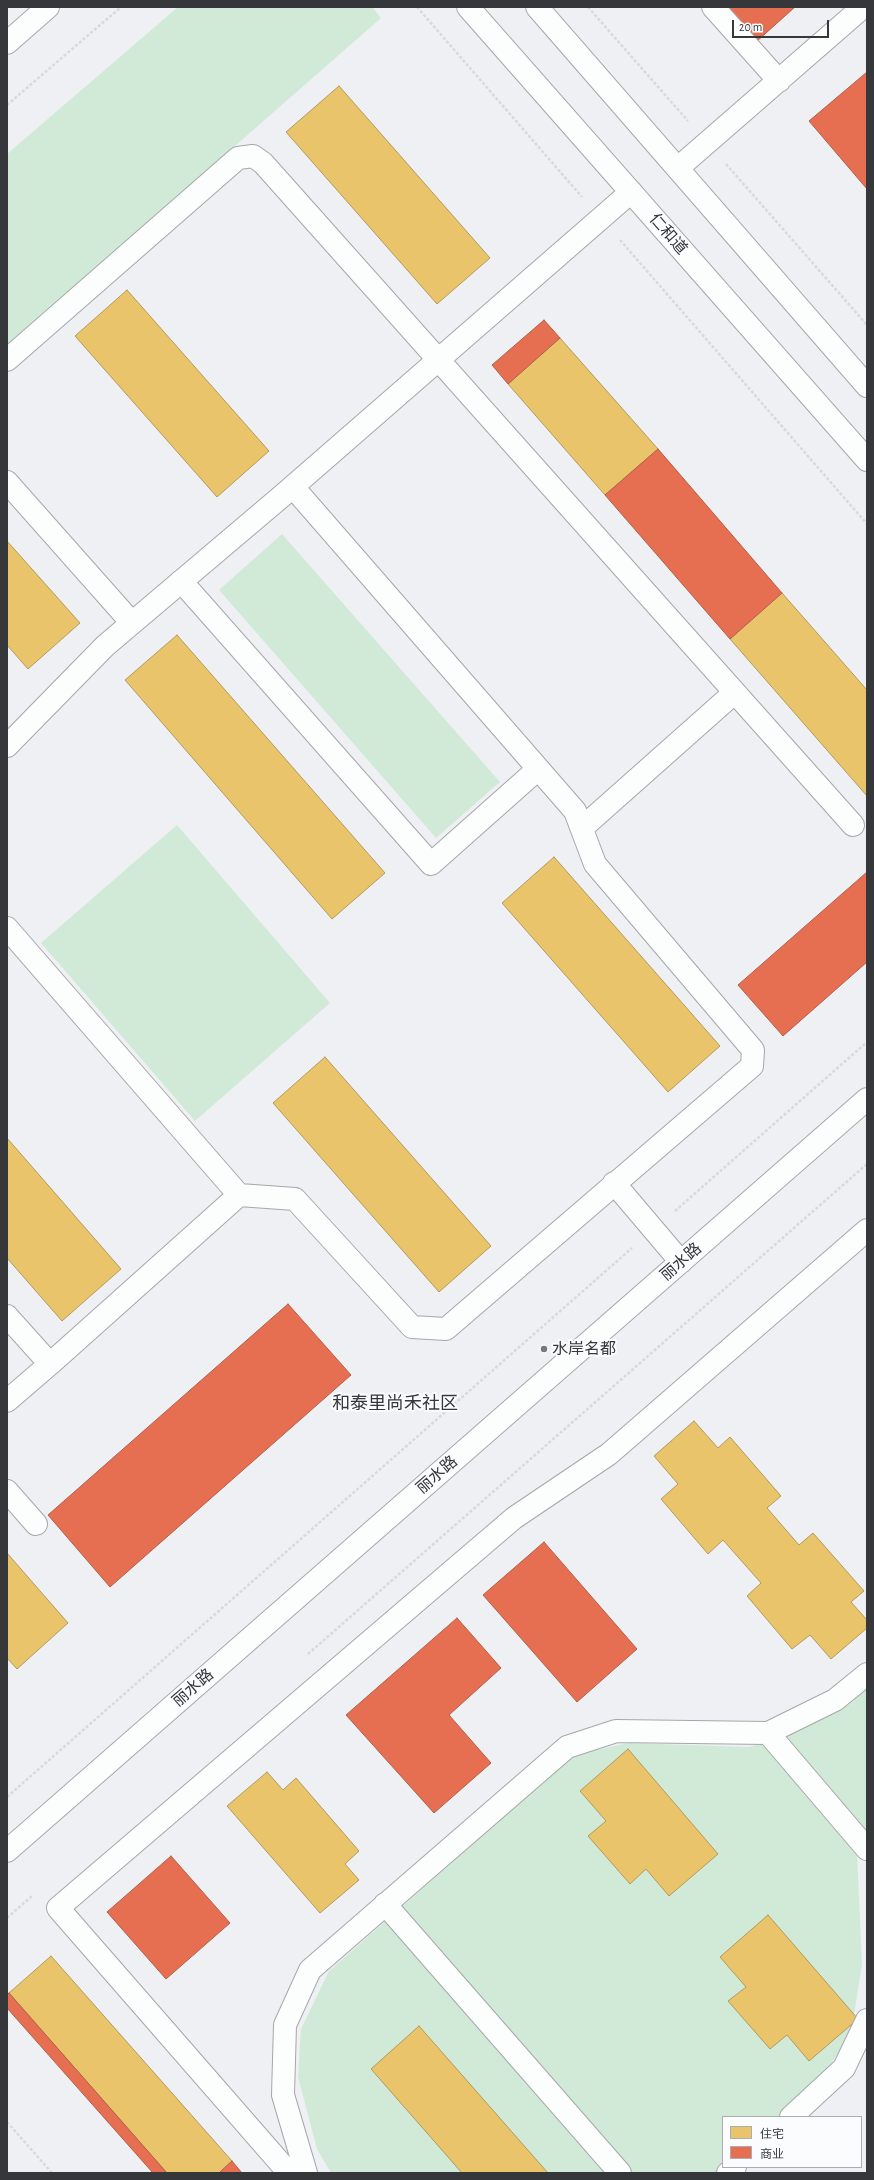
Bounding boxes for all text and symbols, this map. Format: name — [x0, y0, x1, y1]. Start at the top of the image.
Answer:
scale bar — [734, 12, 831, 38]
text: 20 m — [739, 21, 762, 33]
street label: 仁和道 — [645, 210, 691, 258]
street label: 丽水路 — [657, 1239, 705, 1285]
place label: 水岸名都 — [552, 1339, 616, 1359]
marker: 水岸名都 — [539, 1344, 549, 1354]
district label: 和泰里尚禾社区 — [332, 1393, 458, 1415]
street label: 丽水路 — [413, 1452, 461, 1498]
street label: 丽水路 — [169, 1665, 217, 1711]
legend — [722, 2116, 862, 2168]
text: 住宅 — [760, 2128, 784, 2140]
text: 商业 — [760, 2148, 784, 2160]

